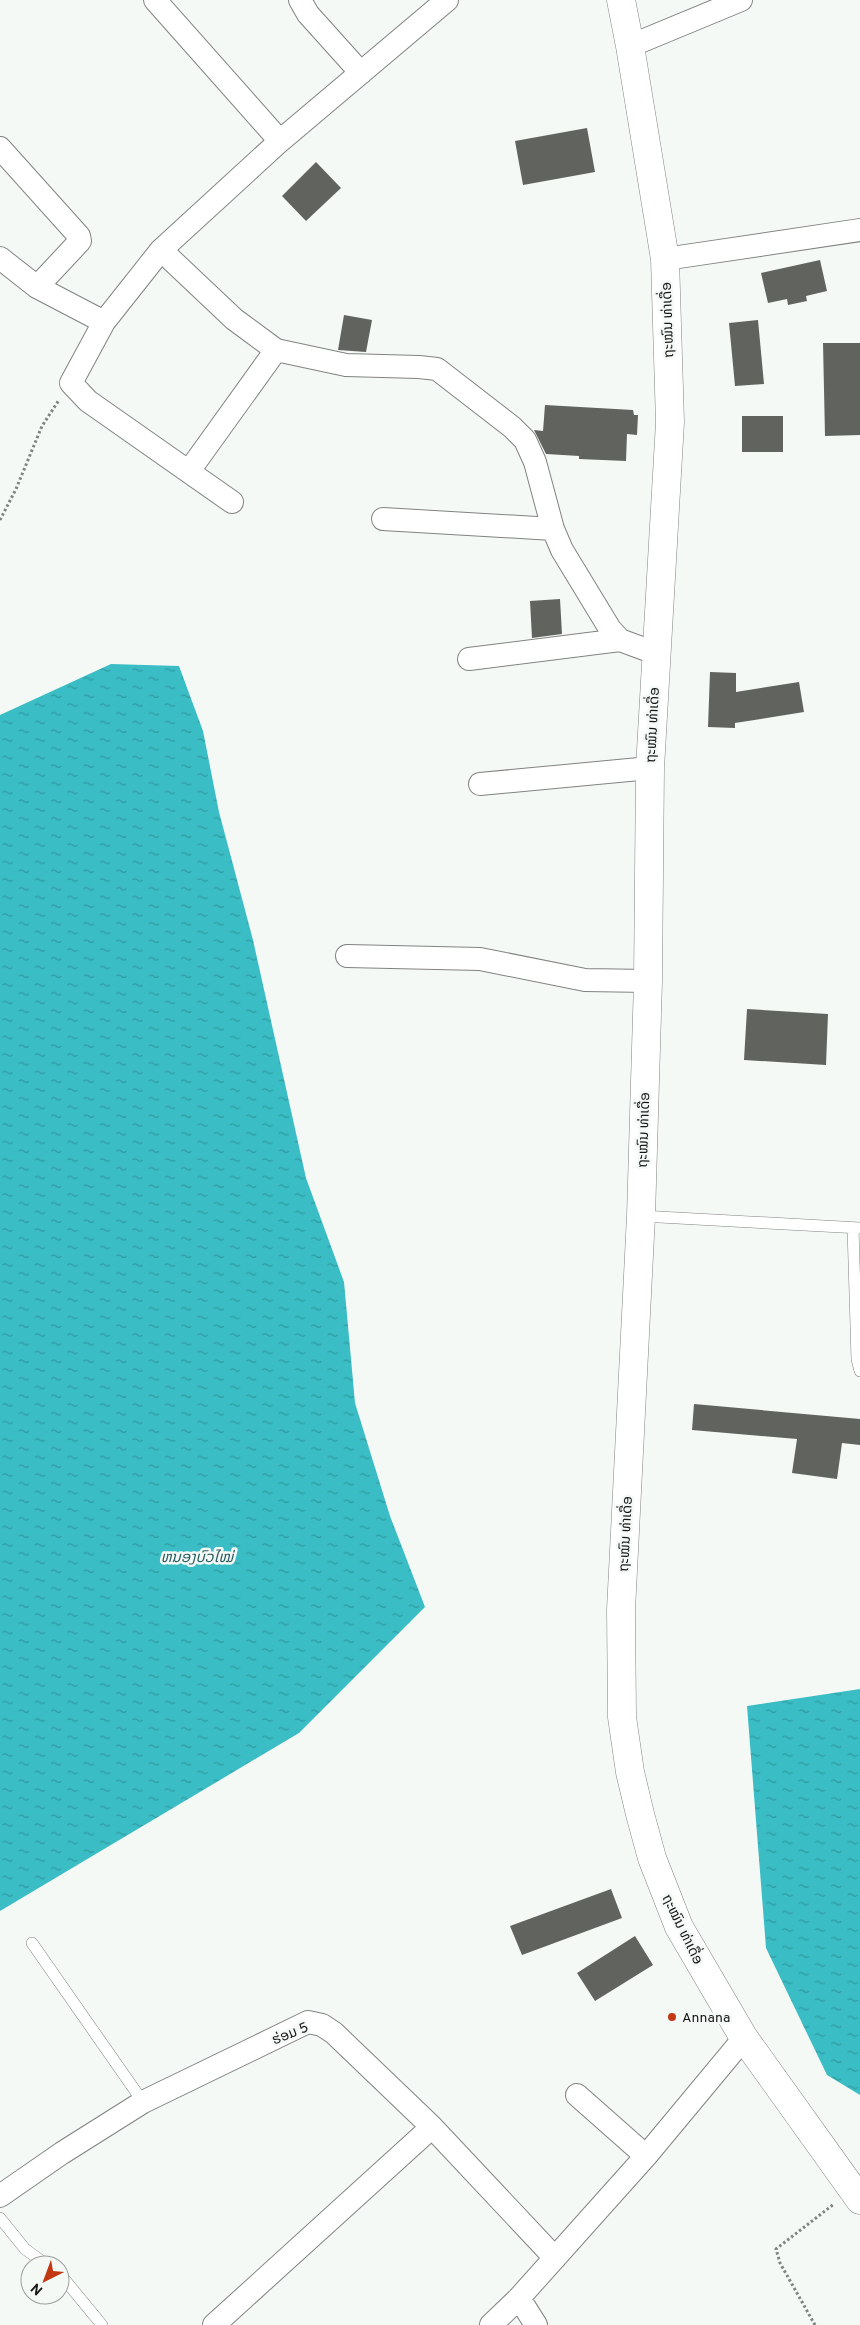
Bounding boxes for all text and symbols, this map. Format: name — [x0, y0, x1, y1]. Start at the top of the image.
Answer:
street label: ຖະໝົນ ທ່າເດື່ອ — [655, 282, 678, 358]
street label: ຖະໝົນ ທ່າເດື່ອ — [639, 687, 664, 763]
street label: ຖະໝົນ ທ່າເດື່ອ — [631, 1092, 654, 1168]
street label: ຖະໝົນ ທ່າເດື່ອ — [612, 1496, 637, 1572]
water label: ຫນອງບົວໄໝ່ — [161, 1549, 236, 1568]
street label: ຖະໝົນ ທ່າເດື່ອ — [657, 1890, 710, 1967]
place label: Annana — [682, 2010, 730, 2027]
marker: Annana — [666, 2011, 678, 2023]
street label: ຮ່ອມ 5 — [270, 2019, 311, 2049]
north arrow — [20, 2255, 70, 2305]
text: N — [28, 2279, 47, 2298]

